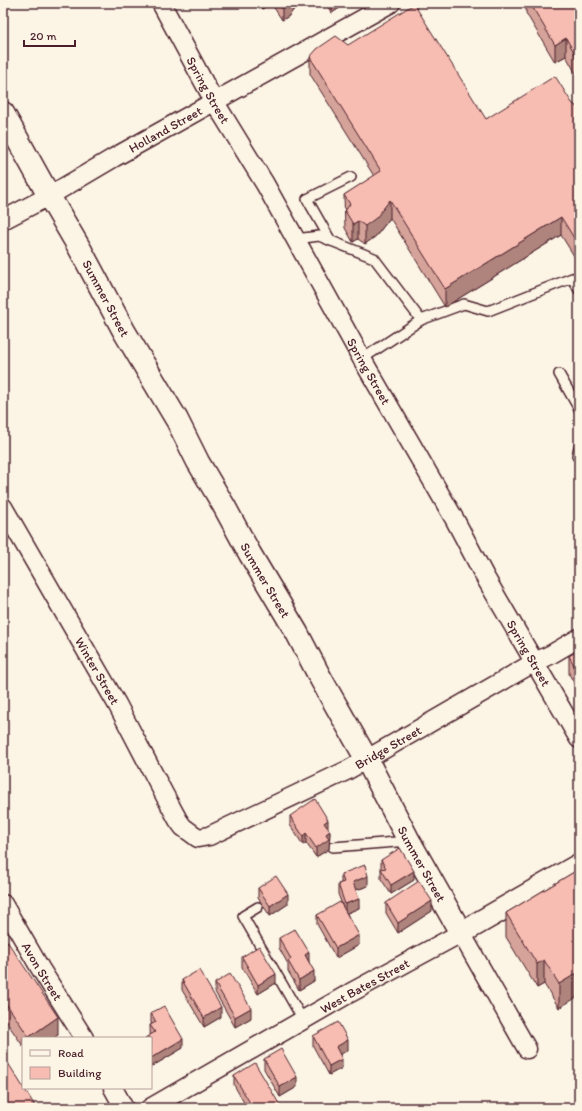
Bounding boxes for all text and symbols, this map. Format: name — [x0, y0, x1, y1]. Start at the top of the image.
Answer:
scale bar — [24, 22, 75, 48]
text: 20 m — [30, 29, 57, 43]
street label: Spring Street — [183, 54, 233, 126]
street label: Holland Street — [126, 103, 205, 156]
street label: Summer Street — [79, 257, 133, 339]
street label: Spring Street — [344, 336, 394, 407]
street label: Summer Street — [237, 540, 293, 621]
street label: Spring Street — [504, 617, 554, 689]
street label: Winter Street — [72, 634, 123, 707]
street label: Bridge Street — [352, 722, 424, 772]
street label: Summer Street — [394, 823, 449, 905]
street label: Avon Street — [19, 940, 66, 1003]
street label: West Bates Street — [317, 955, 412, 1017]
legend — [22, 1037, 152, 1089]
text: Road — [58, 1046, 84, 1060]
text: Building — [58, 1066, 102, 1080]

